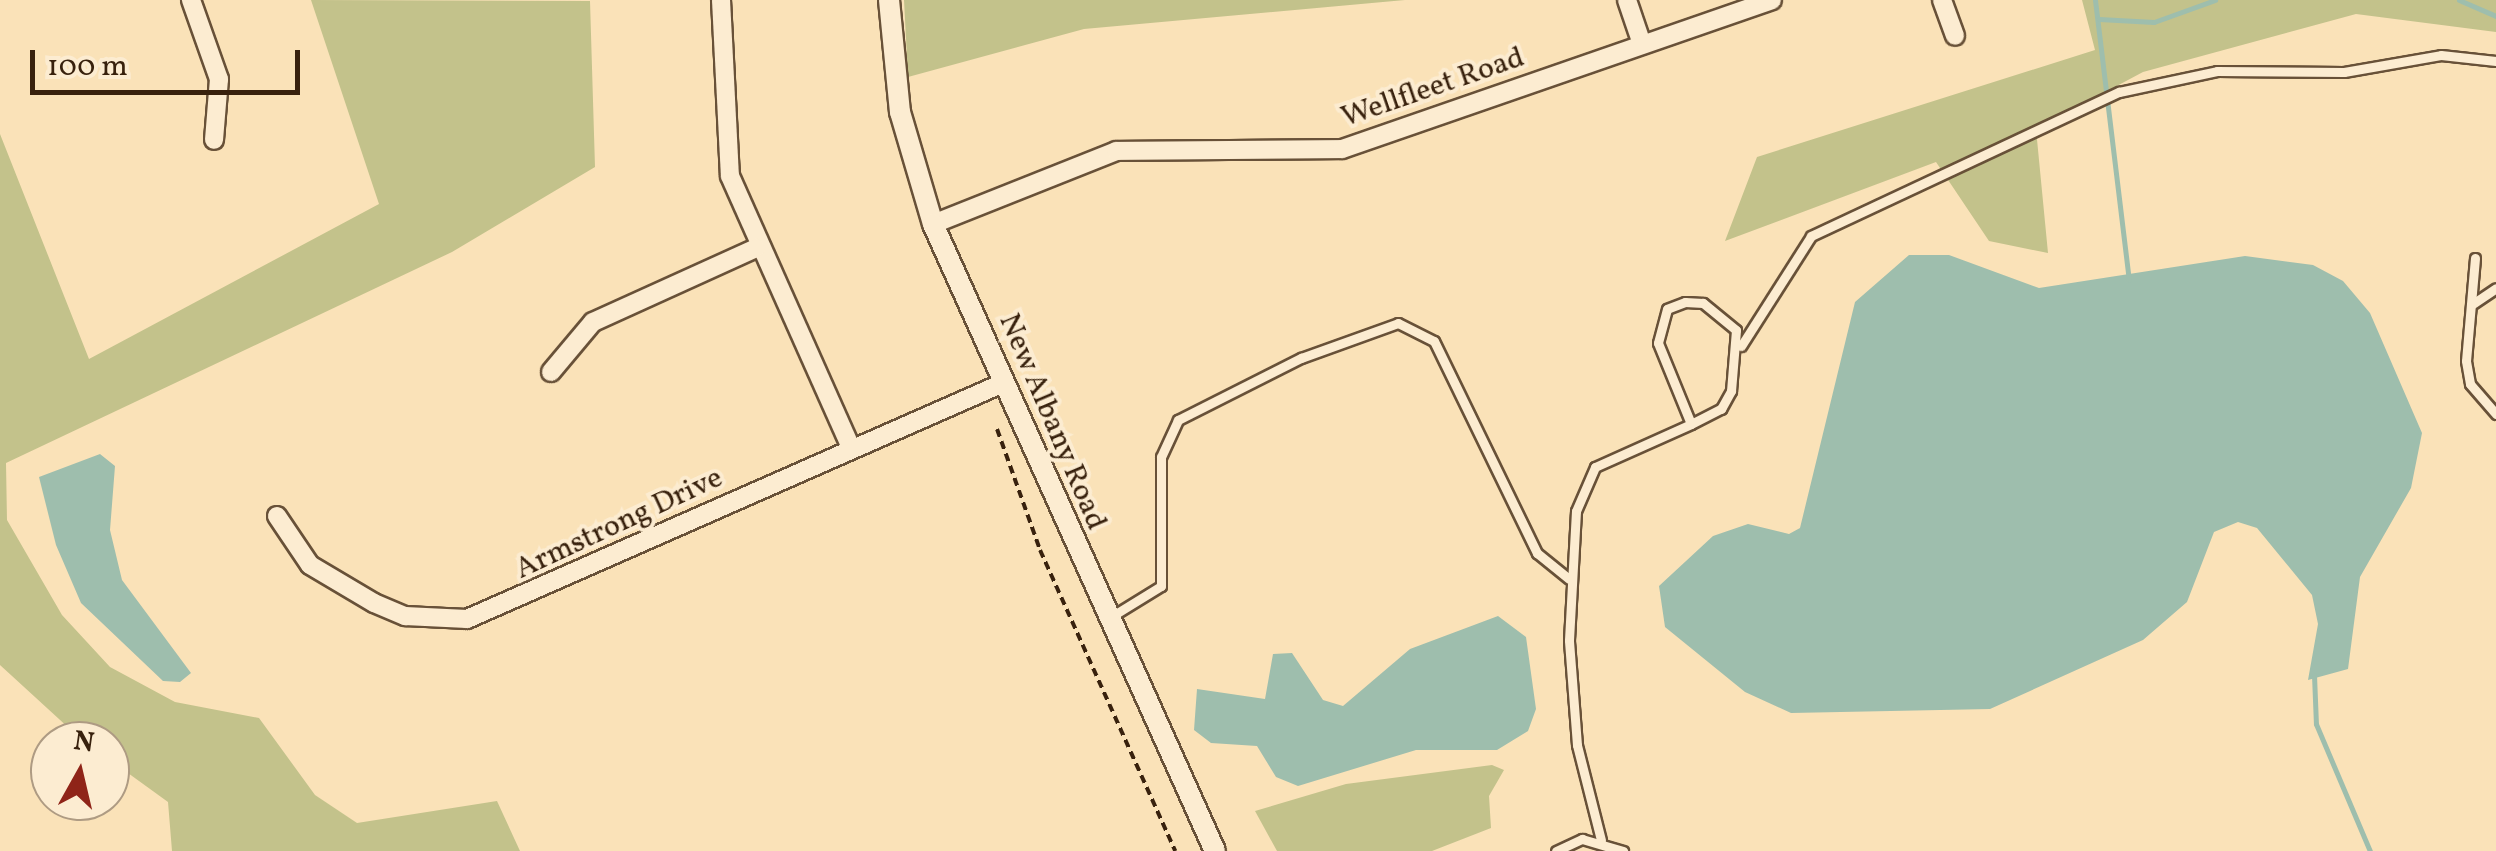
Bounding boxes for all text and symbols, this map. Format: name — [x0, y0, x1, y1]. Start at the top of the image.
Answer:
scale bar — [35, 30, 305, 92]
street label: Wellfleet Road — [1337, 40, 1529, 136]
text: 100 m — [47, 46, 128, 88]
street label: New Albany Road — [990, 307, 1114, 537]
street label: Armstrong Drive — [510, 460, 728, 588]
north arrow — [30, 721, 130, 821]
text: N — [71, 722, 97, 764]

